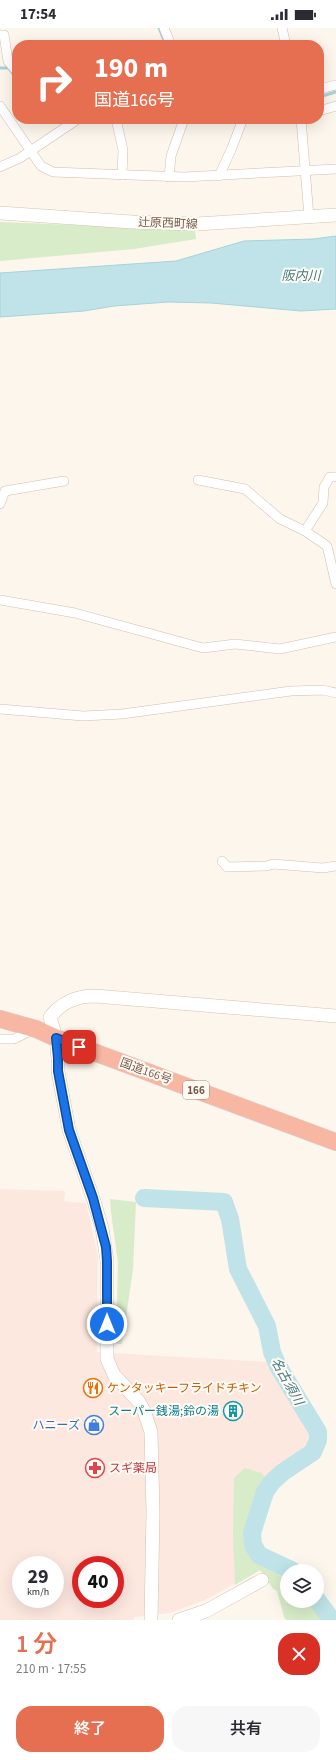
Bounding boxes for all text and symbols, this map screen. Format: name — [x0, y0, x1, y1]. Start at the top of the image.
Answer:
text: 17:54 — [20, 4, 56, 25]
text: 190 m — [94, 48, 168, 88]
icon: right — [28, 56, 80, 108]
text: 国道166号 — [94, 88, 175, 113]
street label: 辻原西町線 — [138, 214, 198, 233]
water label: 阪内川 — [281, 267, 322, 285]
pin — [62, 1030, 96, 1064]
icon: arrive — [68, 1036, 90, 1058]
street label: 国道166号 — [118, 1054, 174, 1089]
road number: 166 — [183, 1081, 209, 1099]
position arrow — [86, 1303, 128, 1345]
water label: 名古須川 — [267, 1354, 309, 1410]
restaurant icon: ケンタッキーフライドチキン — [82, 1377, 104, 1399]
place label: ケンタッキーフライドチキン — [107, 1380, 262, 1397]
building icon: スーパー銭湯;鈴の湯 — [222, 1400, 244, 1422]
place label: スーパー銭湯;鈴の湯 — [108, 1403, 219, 1420]
shop icon: ハニーズ — [83, 1414, 105, 1436]
place label: ハニーズ — [33, 1417, 80, 1434]
pharmacy icon: スギ薬局 — [84, 1457, 106, 1479]
place label: スギ薬局 — [109, 1460, 157, 1477]
speed limit sign: 40 — [72, 1556, 124, 1608]
text: 29 — [27, 1563, 49, 1591]
map controls — [280, 1564, 324, 1608]
button: layers — [280, 1564, 324, 1608]
text: km/h — [27, 1585, 49, 1599]
text: 1 分 — [16, 1627, 57, 1662]
button: close — [278, 1633, 320, 1675]
text: 210 m · 17:55 — [16, 1660, 86, 1678]
button: 終了 — [16, 1706, 164, 1752]
button: 共有 — [172, 1706, 320, 1752]

